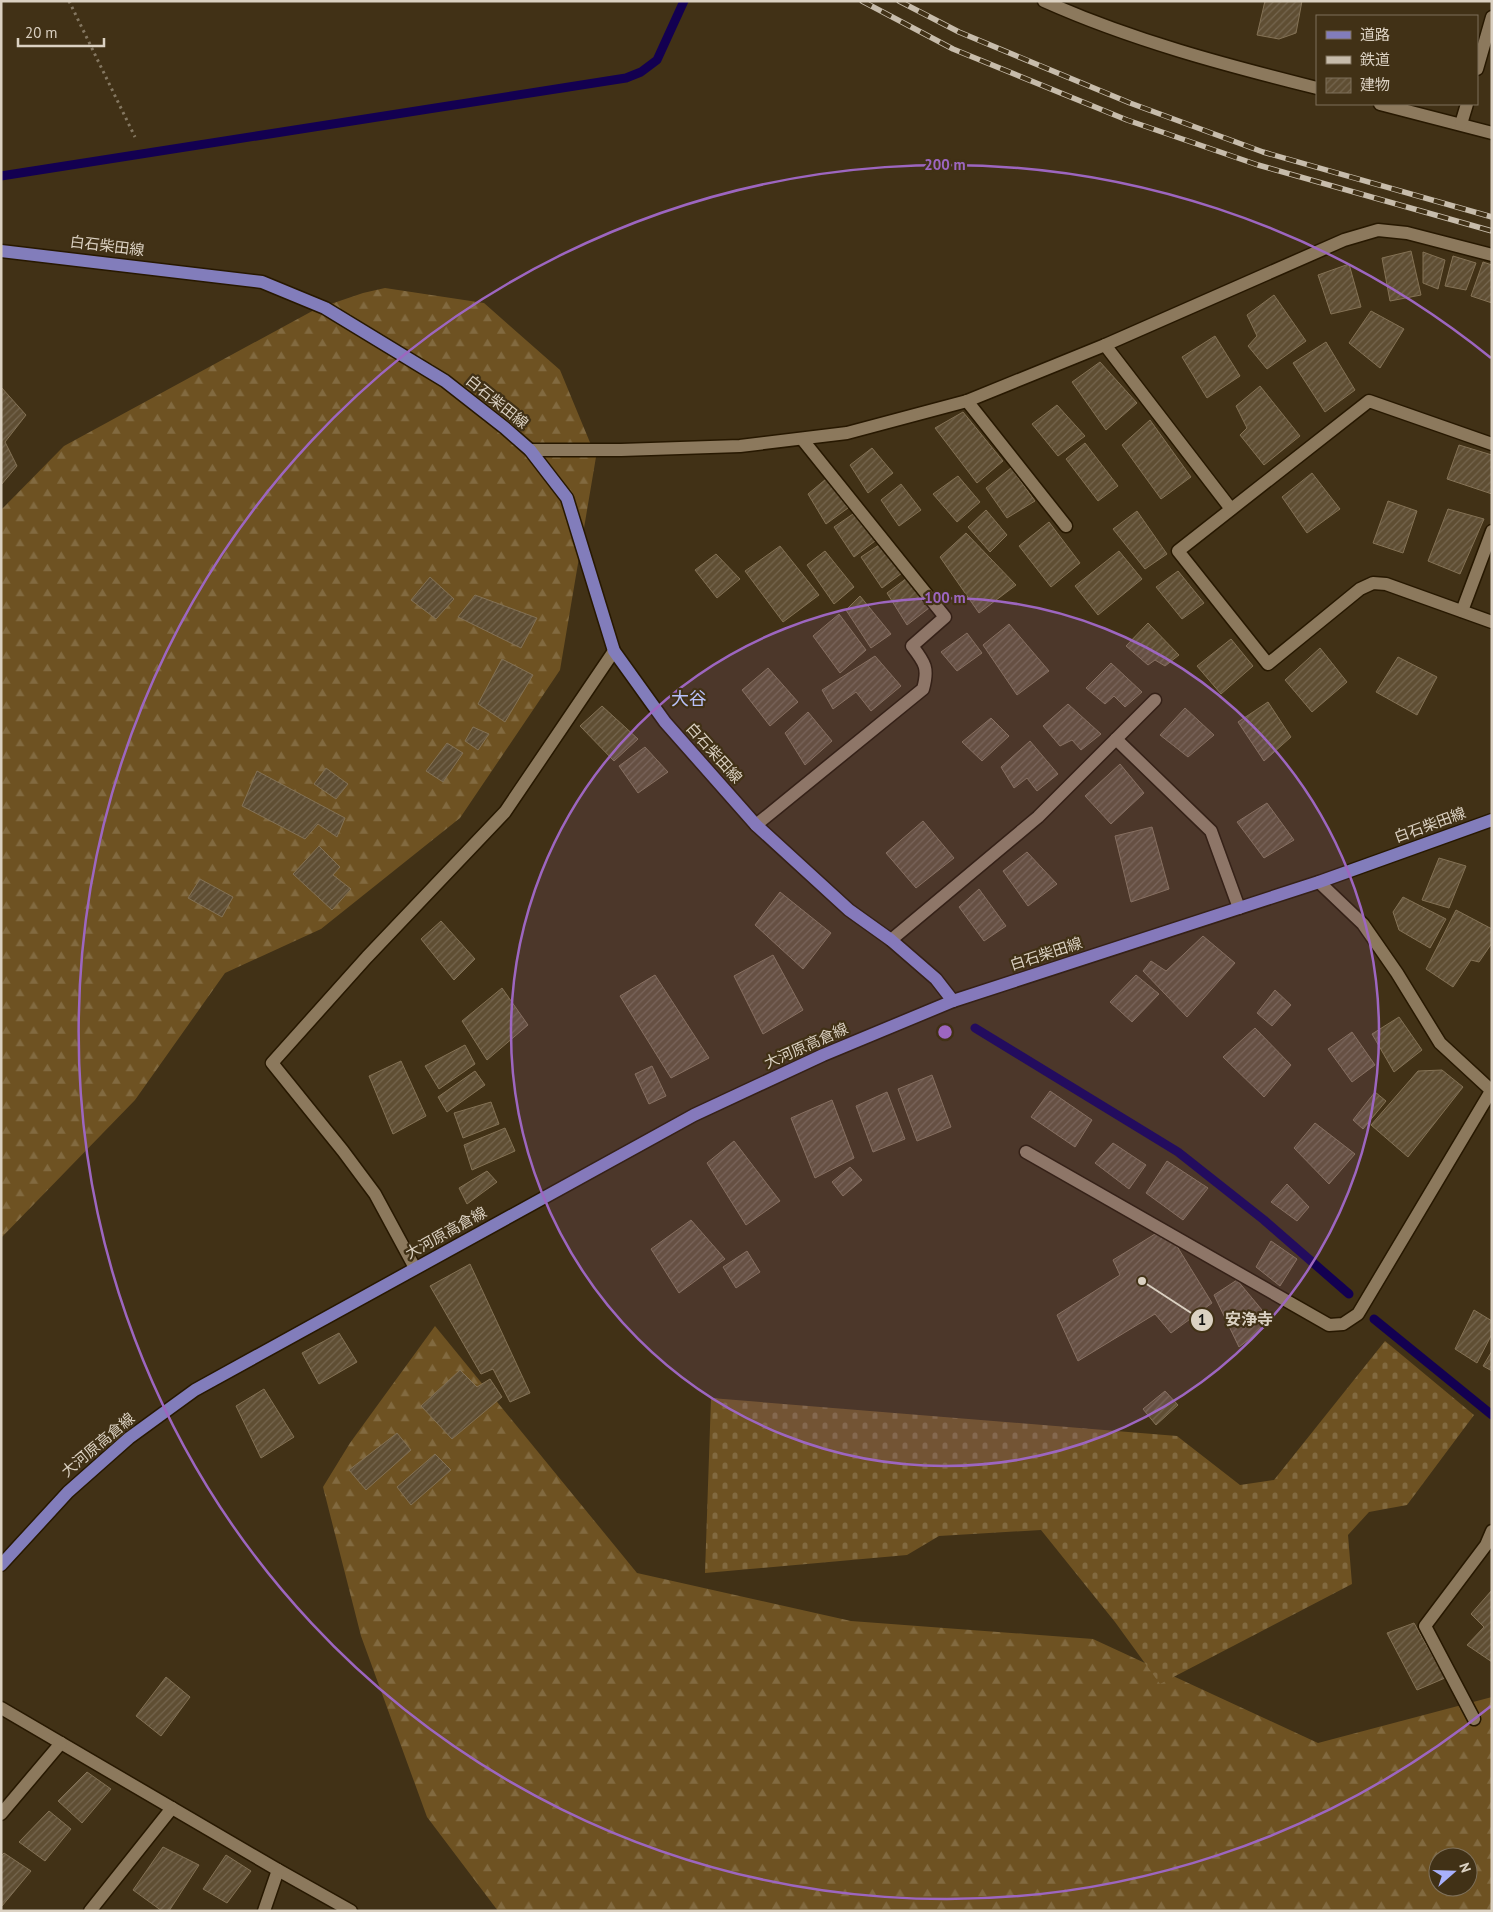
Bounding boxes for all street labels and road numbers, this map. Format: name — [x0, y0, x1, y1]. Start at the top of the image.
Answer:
street label: 白石柴田線 — [69, 232, 145, 260]
street label: 白石柴田線 — [462, 371, 532, 433]
street label: 白石柴田線 — [682, 718, 747, 787]
street label: 白石柴田線 — [1391, 803, 1468, 846]
street label: 白石柴田線 — [1007, 933, 1084, 974]
street label: 大河原高倉線 — [761, 1019, 851, 1073]
street label: 大河原高倉線 — [402, 1202, 490, 1263]
street label: 大河原高倉線 — [57, 1408, 138, 1481]

